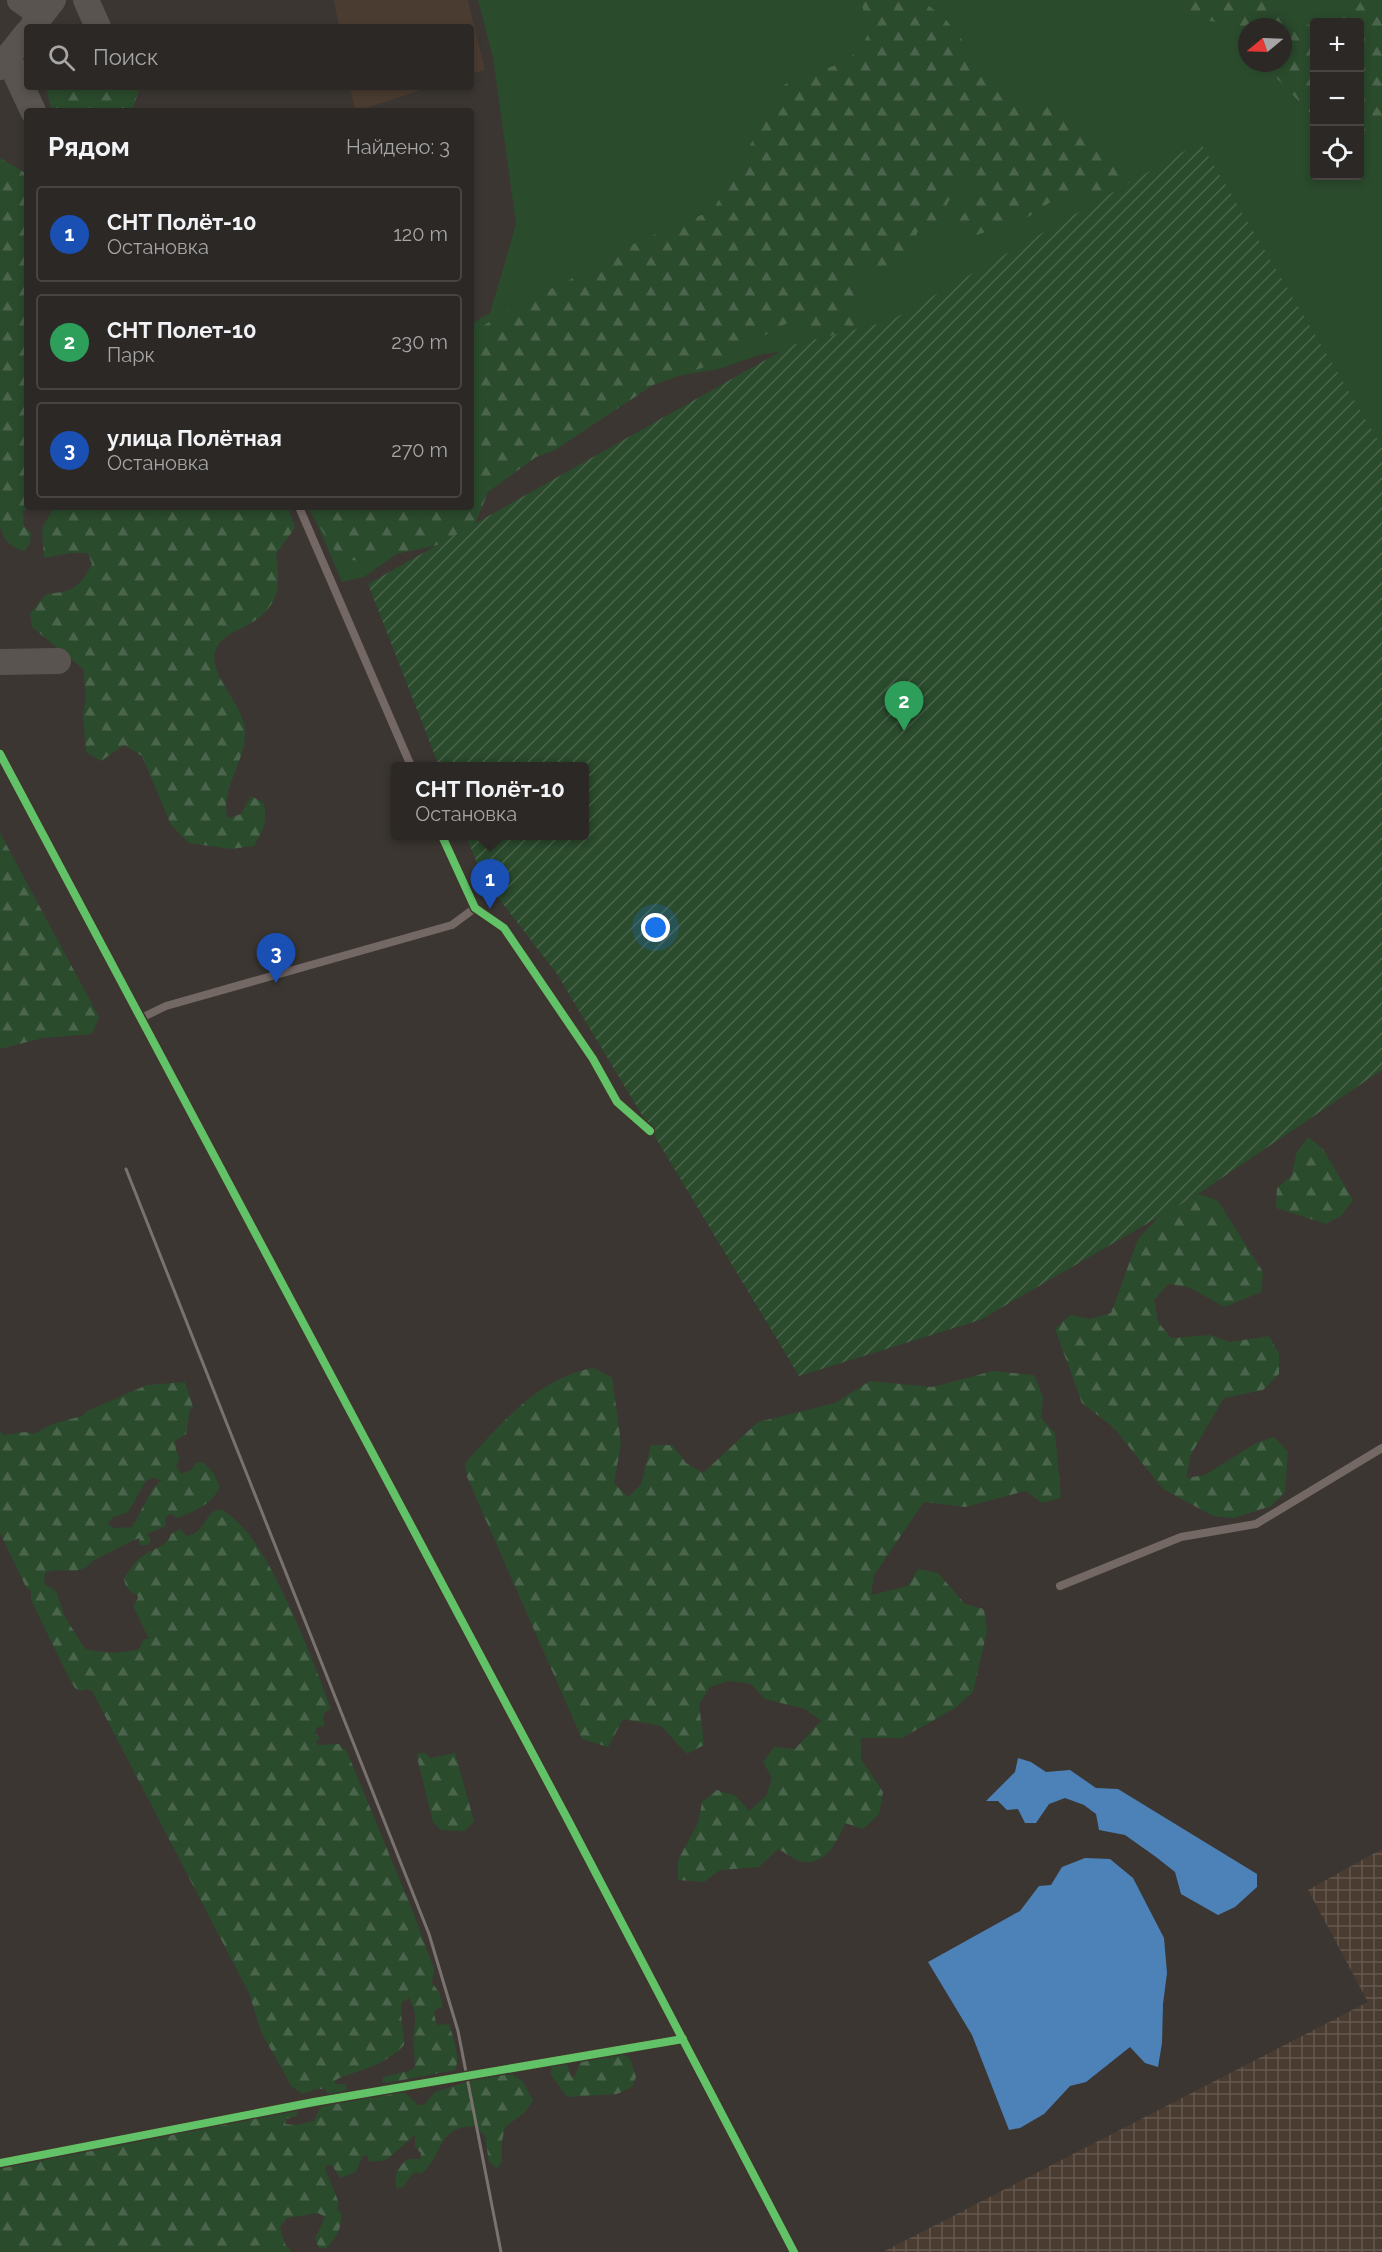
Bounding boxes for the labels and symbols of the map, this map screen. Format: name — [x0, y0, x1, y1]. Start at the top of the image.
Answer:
north arrow — [1238, 18, 1292, 72]
pin: 2 — [884, 682, 924, 731]
pin: 1 — [470, 860, 510, 909]
your location — [641, 913, 670, 942]
pin: 3 — [256, 934, 296, 983]

